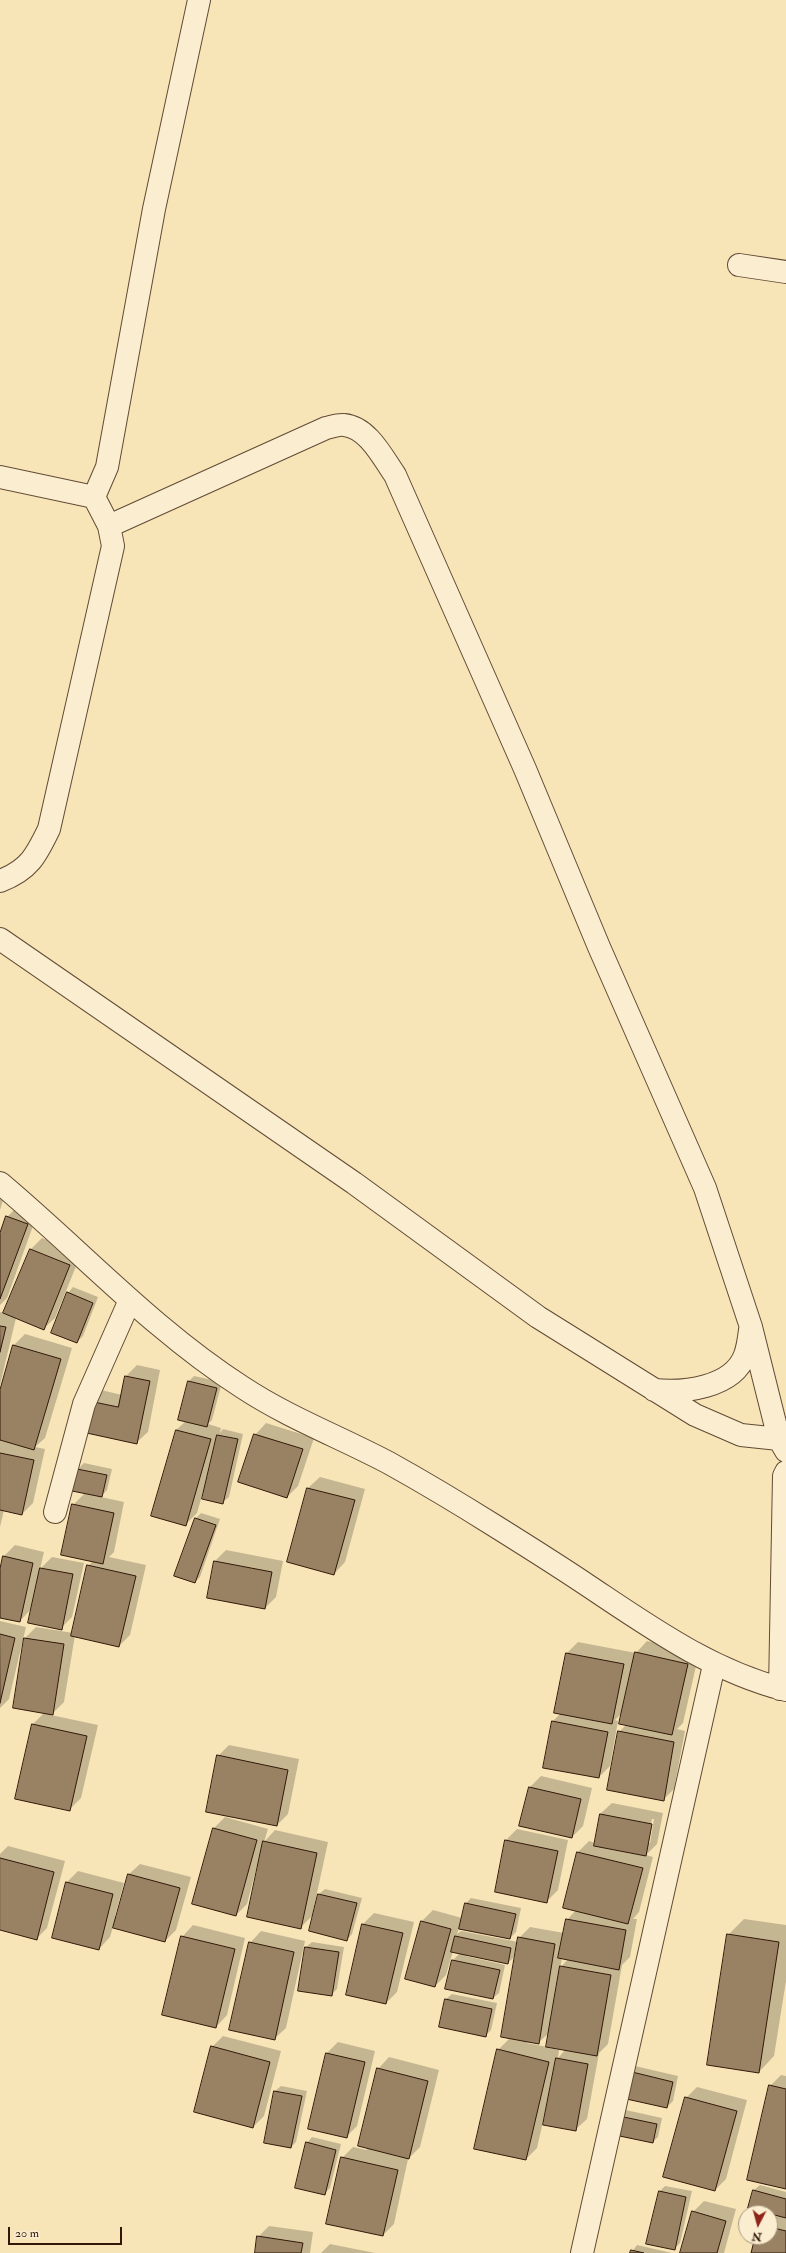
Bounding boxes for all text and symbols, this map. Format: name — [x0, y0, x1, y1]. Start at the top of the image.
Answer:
north arrow — [738, 2205, 778, 2245]
scale bar — [10, 2219, 124, 2245]
text: 20 m — [15, 2226, 39, 2241]
text: N — [751, 2229, 762, 2243]

